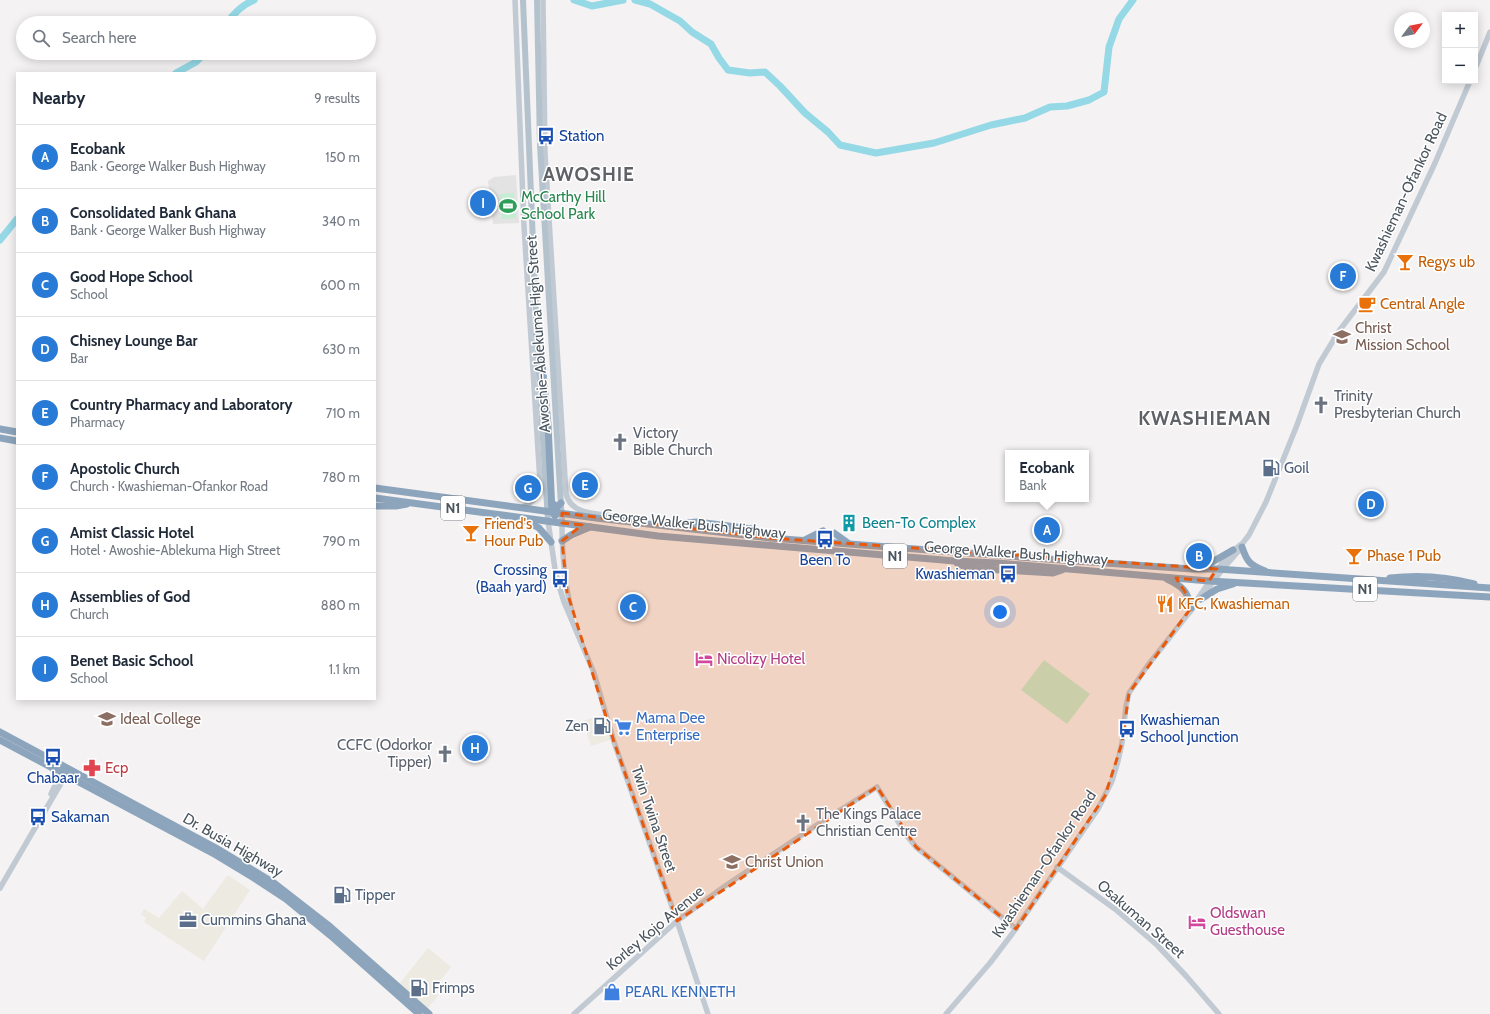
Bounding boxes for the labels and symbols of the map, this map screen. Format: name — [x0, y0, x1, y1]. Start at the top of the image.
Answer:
north arrow — [1394, 12, 1430, 48]
street label: Kwashieman-Ofankor Road — [1361, 110, 1451, 274]
bus stop icon: Station — [536, 126, 556, 146]
place label: Station — [559, 127, 605, 145]
district label: AWOSHIE — [543, 163, 635, 186]
pin: I — [470, 188, 496, 218]
place label: McCarthy Hill School Park — [521, 188, 606, 223]
sports icon: McCarthy Hill School Park — [498, 196, 518, 216]
street label: Awoshie-Ablekuma High Street — [522, 235, 554, 433]
bar icon: Regys ub — [1395, 252, 1415, 272]
place label: Regys ub — [1418, 253, 1475, 271]
pin: F — [1330, 261, 1356, 291]
cafe icon: Central Angle — [1357, 294, 1377, 314]
place label: Central Angle — [1380, 295, 1465, 313]
place label: Christ Mission School — [1355, 319, 1450, 354]
school or university icon: Christ Mission School — [1332, 327, 1352, 347]
place label: Trinity Presbyterian Church — [1334, 387, 1461, 422]
church icon: Trinity Presbyterian Church — [1311, 395, 1331, 415]
district label: KWASHIEMAN — [1138, 407, 1272, 430]
place label: Victory Bible Church — [633, 424, 713, 459]
church icon: Victory Bible Church — [610, 432, 630, 452]
fuel station icon: Goil — [1261, 458, 1281, 478]
place label: Goil — [1284, 459, 1309, 477]
pin: E — [572, 470, 598, 500]
pin: G — [515, 473, 541, 503]
pin: D — [1358, 489, 1384, 519]
road number: N1 — [441, 496, 465, 520]
street label: George Walker Bush Highway — [601, 505, 787, 543]
building icon: Been-To Complex — [839, 513, 859, 533]
place label: Been-To Complex — [862, 514, 976, 532]
place label: Friend's Hour Pub — [484, 515, 543, 550]
pin: A — [1034, 515, 1060, 545]
bar icon: Friend's Hour Pub — [461, 523, 481, 543]
bus stop icon: Been To — [815, 529, 835, 549]
street label: George Walker Bush Highway — [923, 538, 1109, 568]
pin: B — [1186, 541, 1212, 571]
road number: N1 — [883, 544, 907, 568]
bar icon: Phase 1 Pub — [1344, 546, 1364, 566]
place label: Phase 1 Pub — [1367, 547, 1441, 565]
place label: Been To — [799, 551, 851, 569]
place label: Crossing (Baah yard) — [475, 561, 548, 596]
bus stop icon: Kwashieman — [998, 564, 1018, 584]
place label: Kwashieman — [915, 565, 995, 583]
bus stop icon: Crossing (Baah yard) — [550, 569, 570, 589]
road number: N1 — [1353, 577, 1377, 601]
pin: C — [620, 592, 646, 622]
restaurant icon: KFC, Kwashieman — [1155, 594, 1175, 614]
place label: KFC, Kwashieman — [1178, 595, 1290, 613]
your location — [990, 602, 1010, 622]
hotel icon: Nicolizy Hotel — [694, 649, 714, 669]
place label: Nicolizy Hotel — [717, 650, 805, 668]
school or university icon: Ideal College — [97, 709, 117, 729]
place label: Mama Dee Enterprise — [636, 709, 706, 744]
place label: Ideal College — [120, 710, 201, 728]
place label: Kwashieman School Junction — [1140, 711, 1239, 746]
fuel station icon: Zen — [592, 716, 612, 736]
place label: Zen — [565, 717, 589, 735]
supermarket icon: Mama Dee Enterprise — [613, 717, 633, 737]
bus stop icon: Kwashieman School Junction — [1117, 719, 1137, 739]
pin: H — [462, 733, 488, 763]
place label: CCFC (Odorkor Tipper) — [337, 736, 432, 771]
church icon: CCFC (Odorkor Tipper) — [435, 744, 455, 764]
bus stop icon: Chabaar — [43, 747, 63, 767]
pharmacy icon: Ecp — [82, 758, 102, 778]
place label: Ecp — [105, 759, 128, 777]
street label: Twin Twina Street — [627, 764, 681, 874]
place label: Chabaar — [27, 769, 79, 787]
street label: Kwashieman-Ofankor Road — [988, 787, 1100, 941]
place label: The Kings Palace Christian Centre — [816, 805, 922, 840]
bus stop icon: Sakaman — [28, 807, 48, 827]
place label: Sakaman — [51, 808, 110, 826]
street label: Dr. Busia Highway — [180, 809, 287, 881]
church icon: The Kings Palace Christian Centre — [793, 813, 813, 833]
school or university icon: Christ Union — [722, 852, 742, 872]
place label: Christ Union — [745, 853, 824, 871]
street label: Osakuman Street — [1094, 876, 1188, 962]
street label: Korley Kojo Avenue — [603, 882, 708, 974]
fuel station icon: Tipper — [332, 885, 352, 905]
place label: Tipper — [355, 886, 395, 904]
place label: Oldswan Guesthouse — [1210, 904, 1285, 939]
office icon: Cummins Ghana — [178, 910, 198, 930]
place label: Cummins Ghana — [201, 911, 307, 929]
hotel icon: Oldswan Guesthouse — [1187, 912, 1207, 932]
fuel station icon: Frimps — [409, 978, 429, 998]
place label: Frimps — [432, 979, 475, 997]
shop icon: PEARL KENNETH — [602, 982, 622, 1002]
place label: PEARL KENNETH — [625, 983, 736, 1001]

